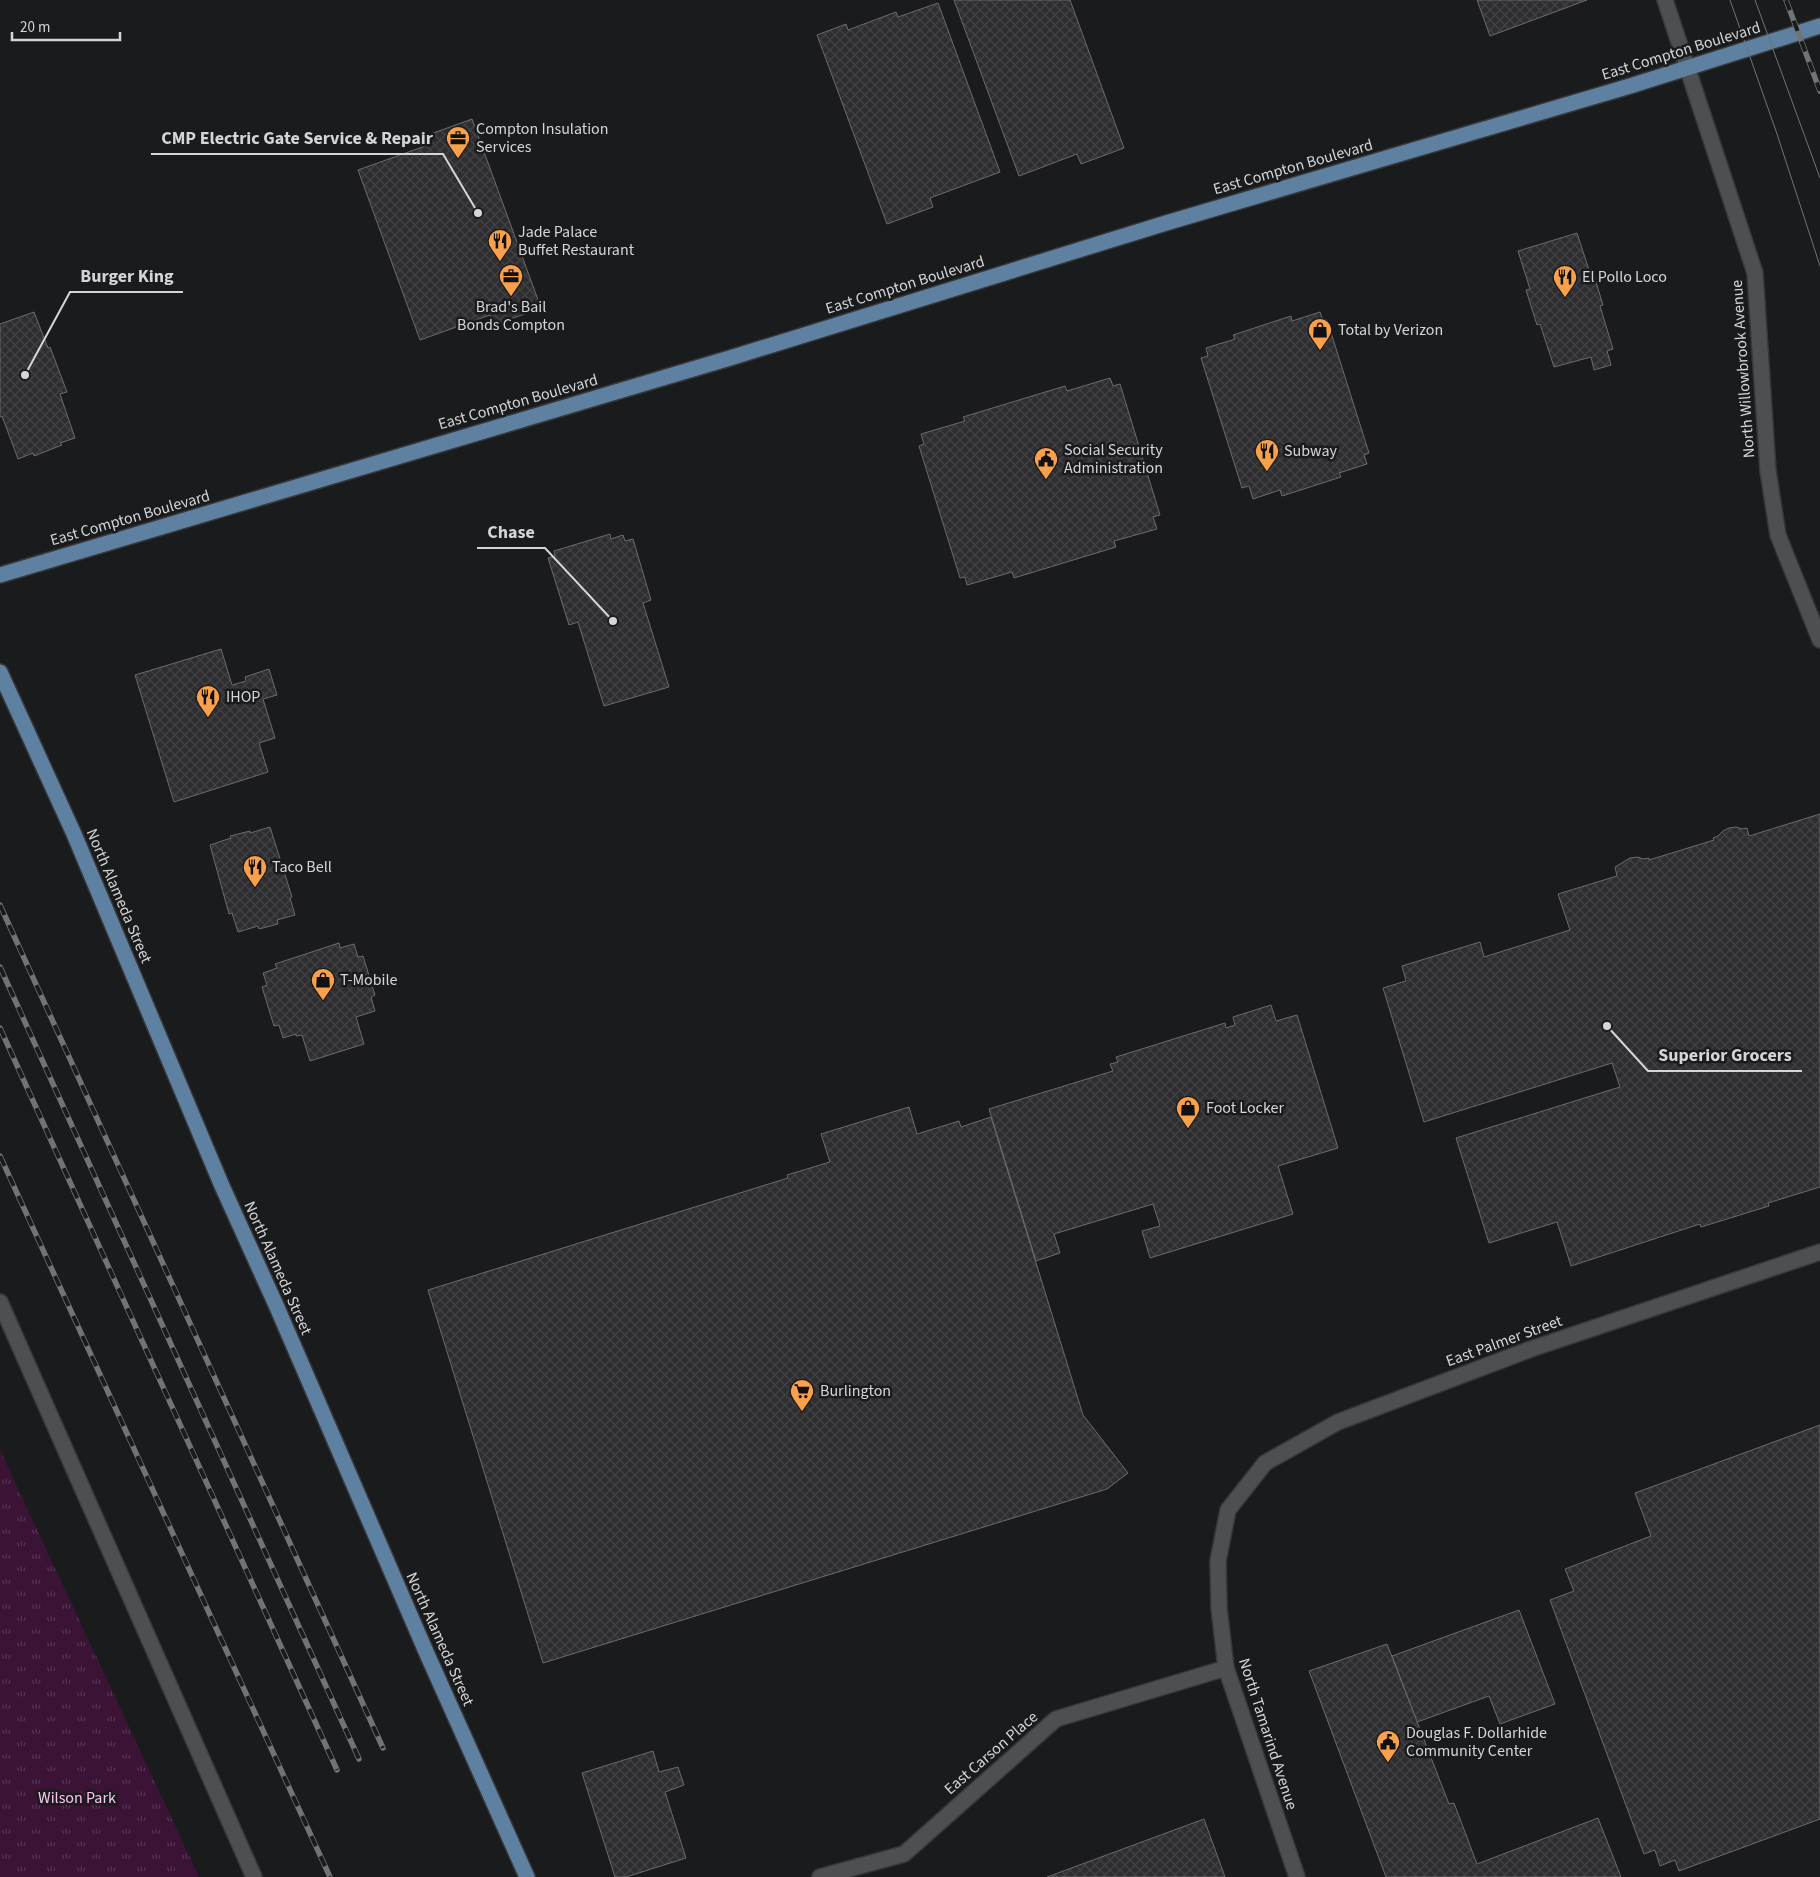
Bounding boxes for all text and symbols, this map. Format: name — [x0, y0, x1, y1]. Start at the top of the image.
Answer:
scale bar — [12, 10, 120, 42]
street label: East Compton Boulevard — [1599, 16, 1763, 86]
text: 20 m — [20, 17, 50, 38]
place label: Compton Insulation Services — [476, 118, 609, 158]
callout: CMP Electric Gate Service & Repair — [151, 121, 443, 154]
office icon: Compton Insulation Services — [445, 125, 471, 159]
text: CMP Electric Gate Service & Repair — [161, 126, 434, 151]
street label: East Compton Boulevard — [1210, 134, 1376, 200]
place label: Jade Palace Buffet Restaurant — [518, 221, 635, 261]
restaurant icon: Jade Palace Buffet Restaurant — [487, 228, 513, 262]
street label: East Compton Boulevard — [823, 250, 987, 320]
callout: Burger King — [70, 259, 183, 292]
office icon: Brad's Bail Bonds Compton — [498, 263, 524, 297]
text: Burger King — [80, 264, 174, 289]
restaurant icon: El Pollo Loco — [1552, 264, 1578, 298]
place label: El Pollo Loco — [1582, 266, 1667, 288]
street label: North Willowbrook Avenue — [1726, 279, 1760, 459]
place label: Brad's Bail Bonds Compton — [457, 296, 565, 336]
shop icon: Total by Verizon — [1307, 317, 1333, 351]
place label: Total by Verizon — [1338, 319, 1443, 341]
street label: East Compton Boulevard — [435, 369, 601, 435]
restaurant icon: Subway — [1254, 438, 1280, 472]
place label: Social Security Administration — [1064, 439, 1163, 479]
place label: Subway — [1284, 440, 1337, 462]
public building icon: Social Security Administration — [1033, 446, 1059, 480]
street label: East Compton Boulevard — [47, 485, 213, 551]
callout: Chase — [477, 515, 545, 548]
text: Chase — [487, 520, 535, 545]
restaurant icon: IHOP — [195, 684, 221, 718]
place label: IHOP — [226, 686, 260, 708]
street label: North Alameda Street — [81, 825, 158, 967]
restaurant icon: Taco Bell — [242, 854, 268, 888]
place label: Taco Bell — [272, 856, 332, 878]
shop icon: T-Mobile — [310, 967, 336, 1001]
place label: T-Mobile — [340, 969, 398, 991]
callout: Superior Grocers — [1648, 1038, 1802, 1071]
text: Superior Grocers — [1658, 1043, 1792, 1068]
shop icon: Foot Locker — [1175, 1095, 1201, 1129]
place label: Foot Locker — [1206, 1097, 1284, 1119]
street label: North Alameda Street — [239, 1198, 318, 1339]
street label: East Palmer Street — [1443, 1310, 1566, 1372]
supermarket icon: Burlington — [789, 1378, 815, 1412]
place label: Burlington — [820, 1380, 891, 1402]
street label: North Alameda Street — [401, 1569, 480, 1710]
street label: North Tamarind Avenue — [1233, 1655, 1303, 1813]
street label: East Carson Place — [939, 1706, 1043, 1800]
place label: Douglas F. Dollarhide Community Center — [1406, 1722, 1547, 1762]
public building icon: Douglas F. Dollarhide Community Center — [1375, 1729, 1401, 1763]
park label: Wilson Park — [38, 1787, 116, 1809]

